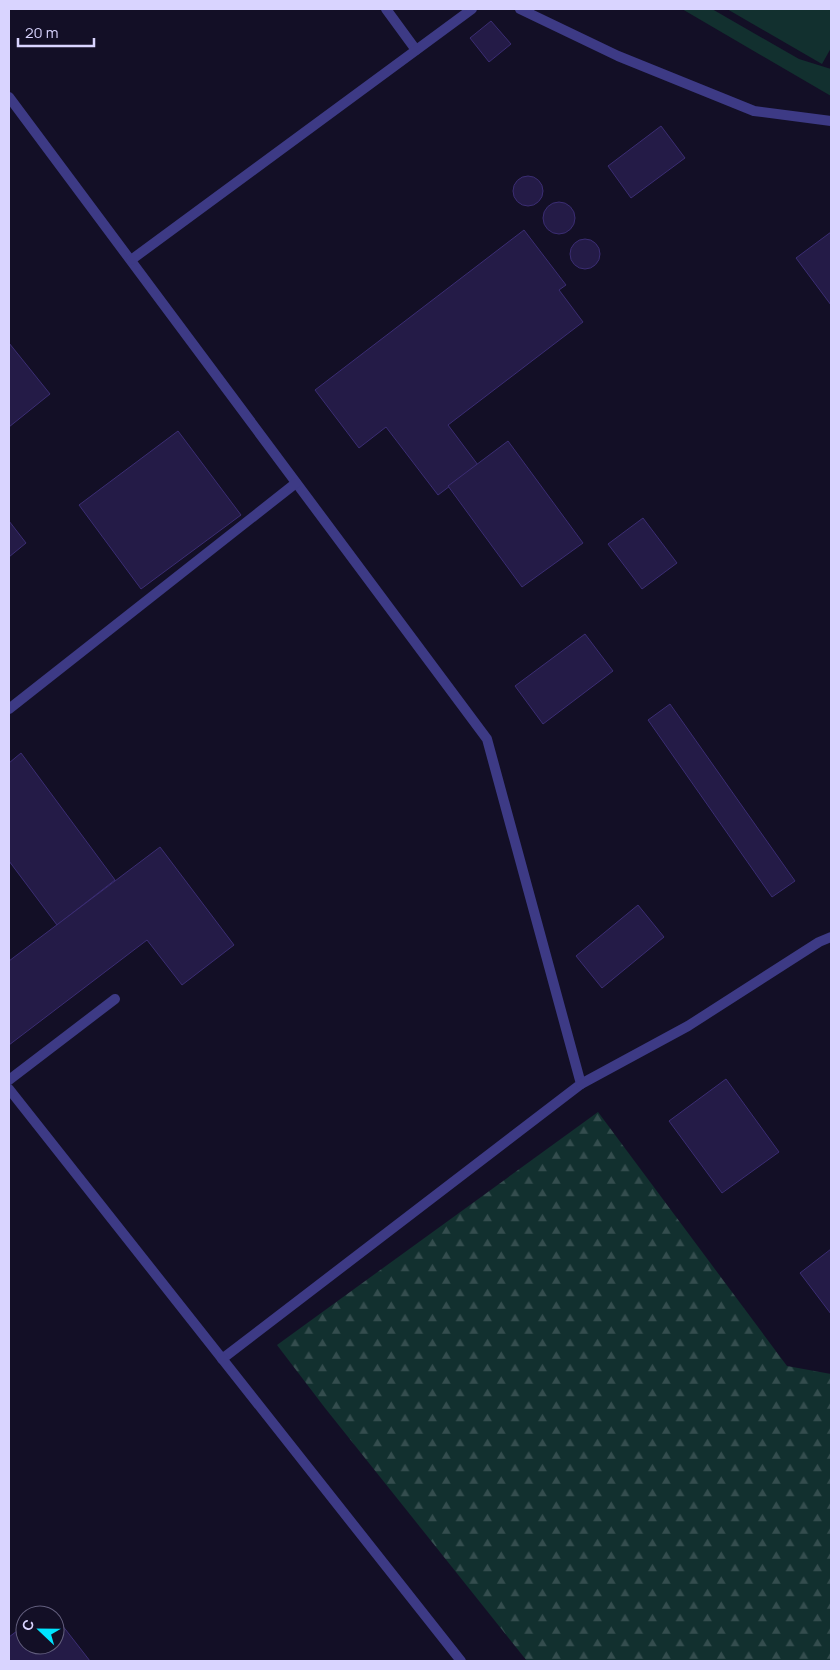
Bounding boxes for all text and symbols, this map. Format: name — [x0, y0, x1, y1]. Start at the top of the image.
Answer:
scale bar — [18, 15, 94, 47]
text: 20 m — [25, 22, 58, 43]
north arrow — [15, 1605, 65, 1655]
text: С — [17, 1617, 38, 1633]

